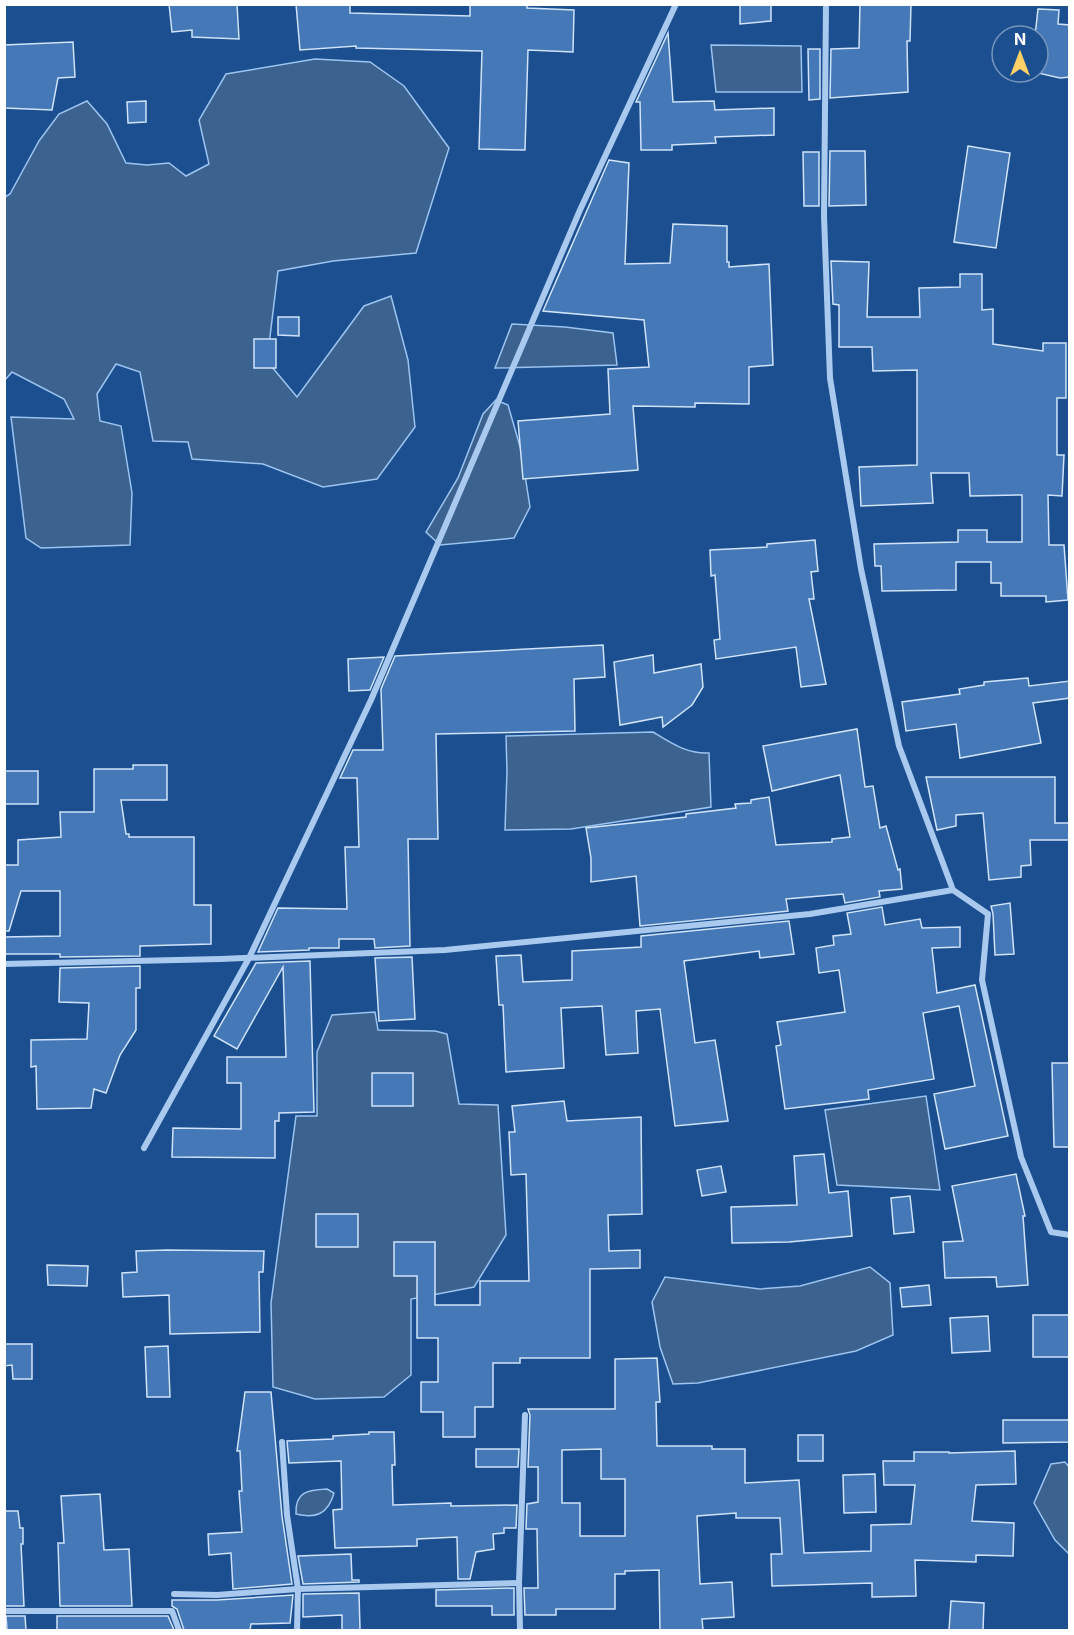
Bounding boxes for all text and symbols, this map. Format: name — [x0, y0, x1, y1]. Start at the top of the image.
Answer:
north arrow — [990, 24, 1050, 84]
text: N — [1014, 29, 1026, 49]

